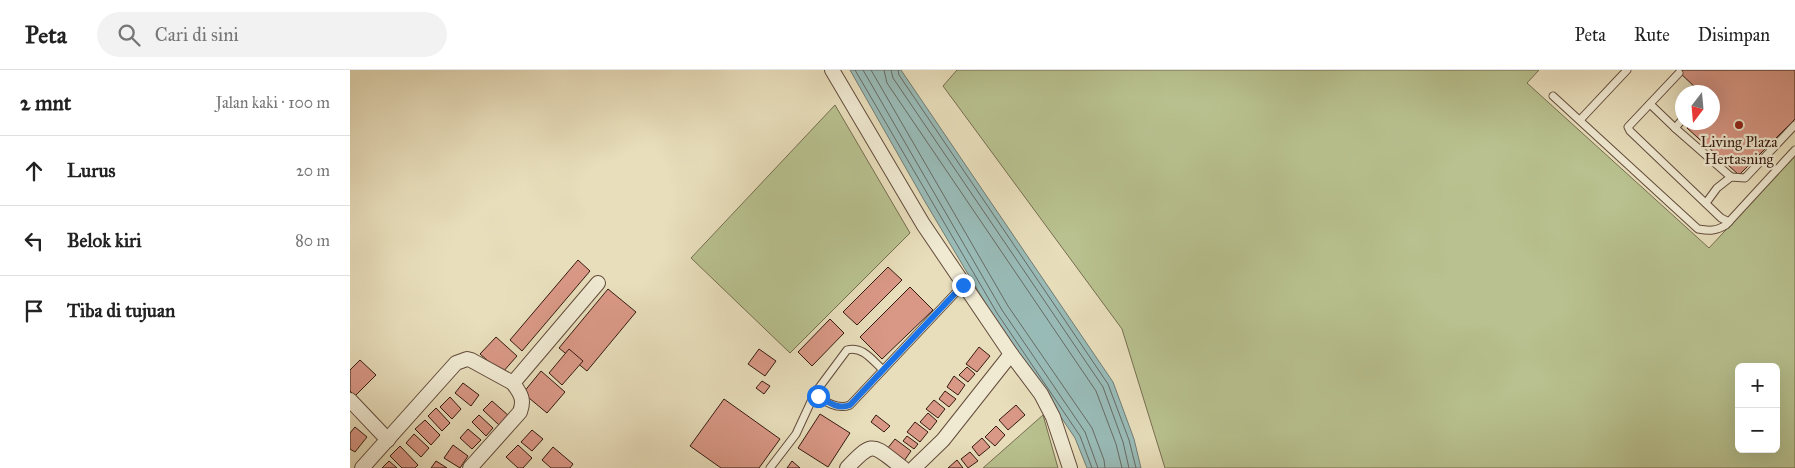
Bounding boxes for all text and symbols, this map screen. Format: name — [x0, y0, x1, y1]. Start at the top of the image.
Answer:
search box — [97, 12, 447, 57]
text: Peta — [25, 20, 67, 50]
icon: search — [115, 21, 143, 49]
text: Cari di sini — [155, 23, 239, 46]
text: Peta — [1575, 24, 1606, 46]
text: Rute — [1634, 24, 1670, 46]
text: Disimpan — [1698, 24, 1770, 46]
north arrow — [1675, 85, 1720, 130]
text: 2 mnt — [20, 90, 71, 116]
text: Jalan kaki · 100 m — [216, 93, 330, 112]
marker: Living Plaza Hertasning — [1733, 119, 1745, 131]
place label: Living Plaza Hertasning — [1700, 133, 1778, 168]
icon: ahead — [20, 157, 48, 185]
text: Lurus — [67, 159, 115, 182]
text: 20 m — [296, 161, 330, 180]
icon: left — [20, 227, 48, 255]
text: Belok kiri — [67, 229, 141, 252]
text: 80 m — [295, 231, 330, 250]
route end — [952, 274, 975, 297]
icon: arrive — [20, 297, 48, 325]
text: Tiba di tujuan — [67, 299, 175, 322]
map controls — [1735, 363, 1780, 453]
button: + — [1735, 363, 1780, 408]
route start — [807, 385, 830, 408]
button: − — [1735, 408, 1780, 453]

